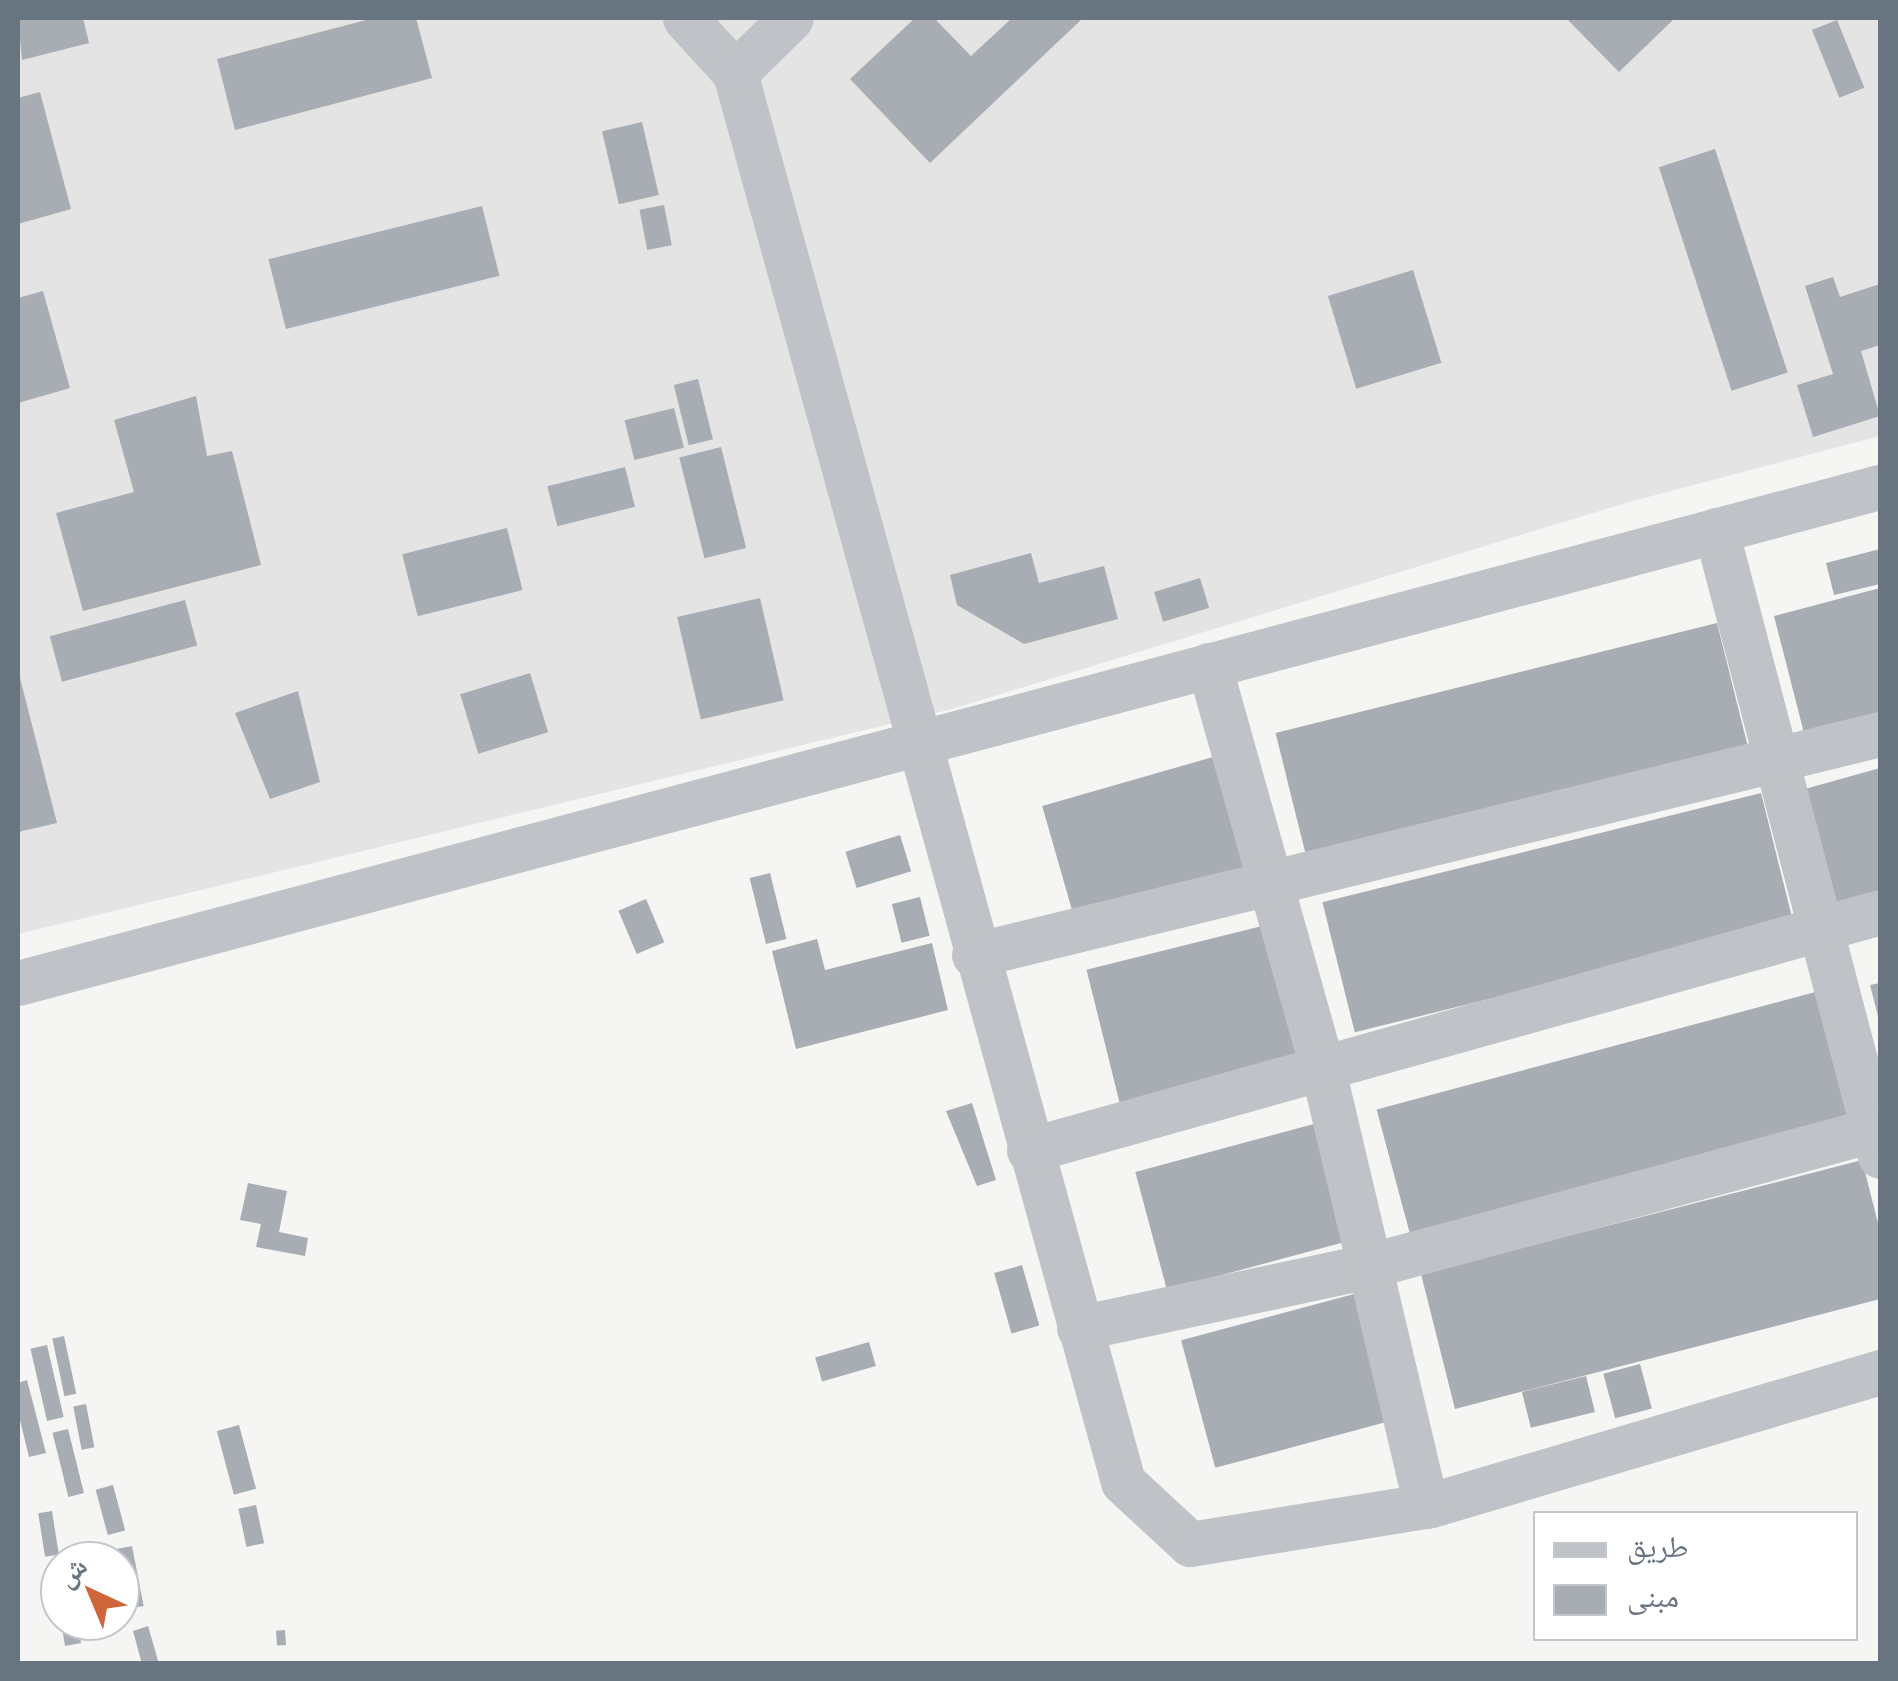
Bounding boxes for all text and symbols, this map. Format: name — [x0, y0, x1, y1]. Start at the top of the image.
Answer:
legend — [1533, 1511, 1858, 1641]
text: طريق — [1627, 1527, 1688, 1563]
north arrow — [40, 1541, 140, 1641]
text: ش — [48, 1548, 93, 1593]
text: مبنى — [1627, 1577, 1679, 1613]

